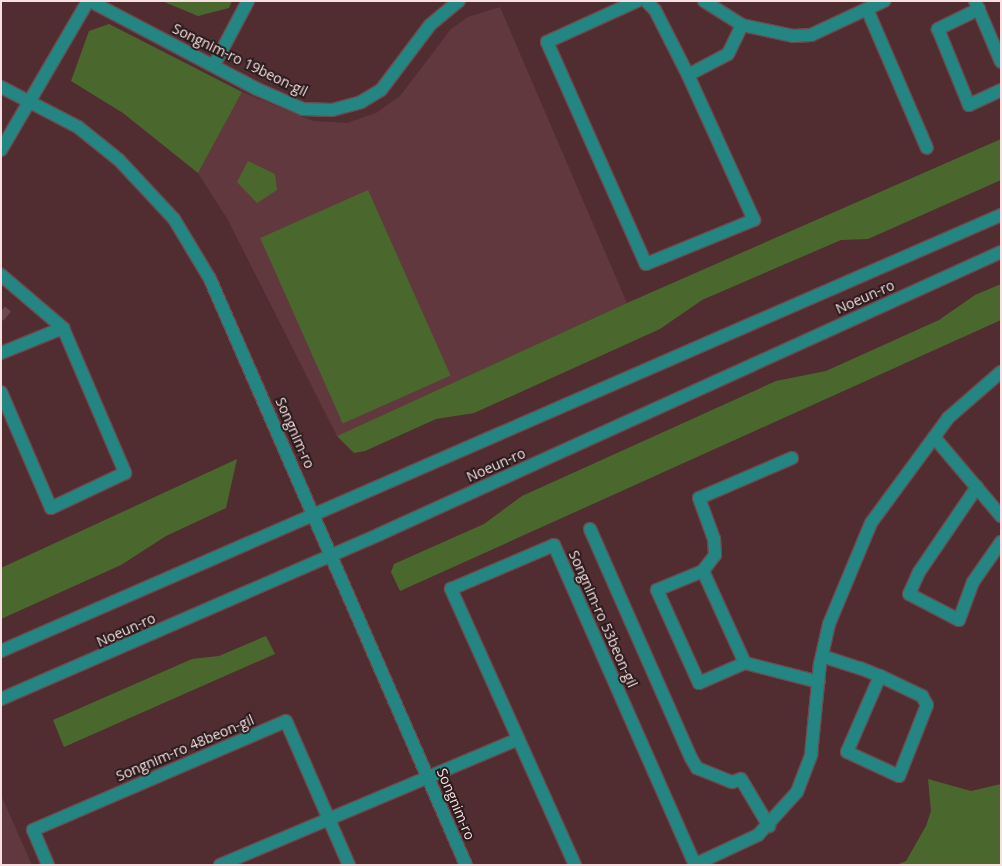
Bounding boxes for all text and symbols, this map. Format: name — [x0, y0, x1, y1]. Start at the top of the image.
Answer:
street label: Songnim-ro 19beon-gil — [170, 20, 310, 100]
street label: Noeun-ro — [833, 277, 897, 317]
street label: Songnim-ro — [272, 395, 318, 471]
street label: Noeun-ro — [464, 445, 528, 485]
street label: Songnim-ro 53beon-gil — [565, 548, 641, 690]
street label: Noeun-ro — [94, 610, 158, 650]
street label: Songnim-ro 48beon-gil — [113, 711, 257, 785]
street label: Songnim-ro — [433, 766, 479, 842]

